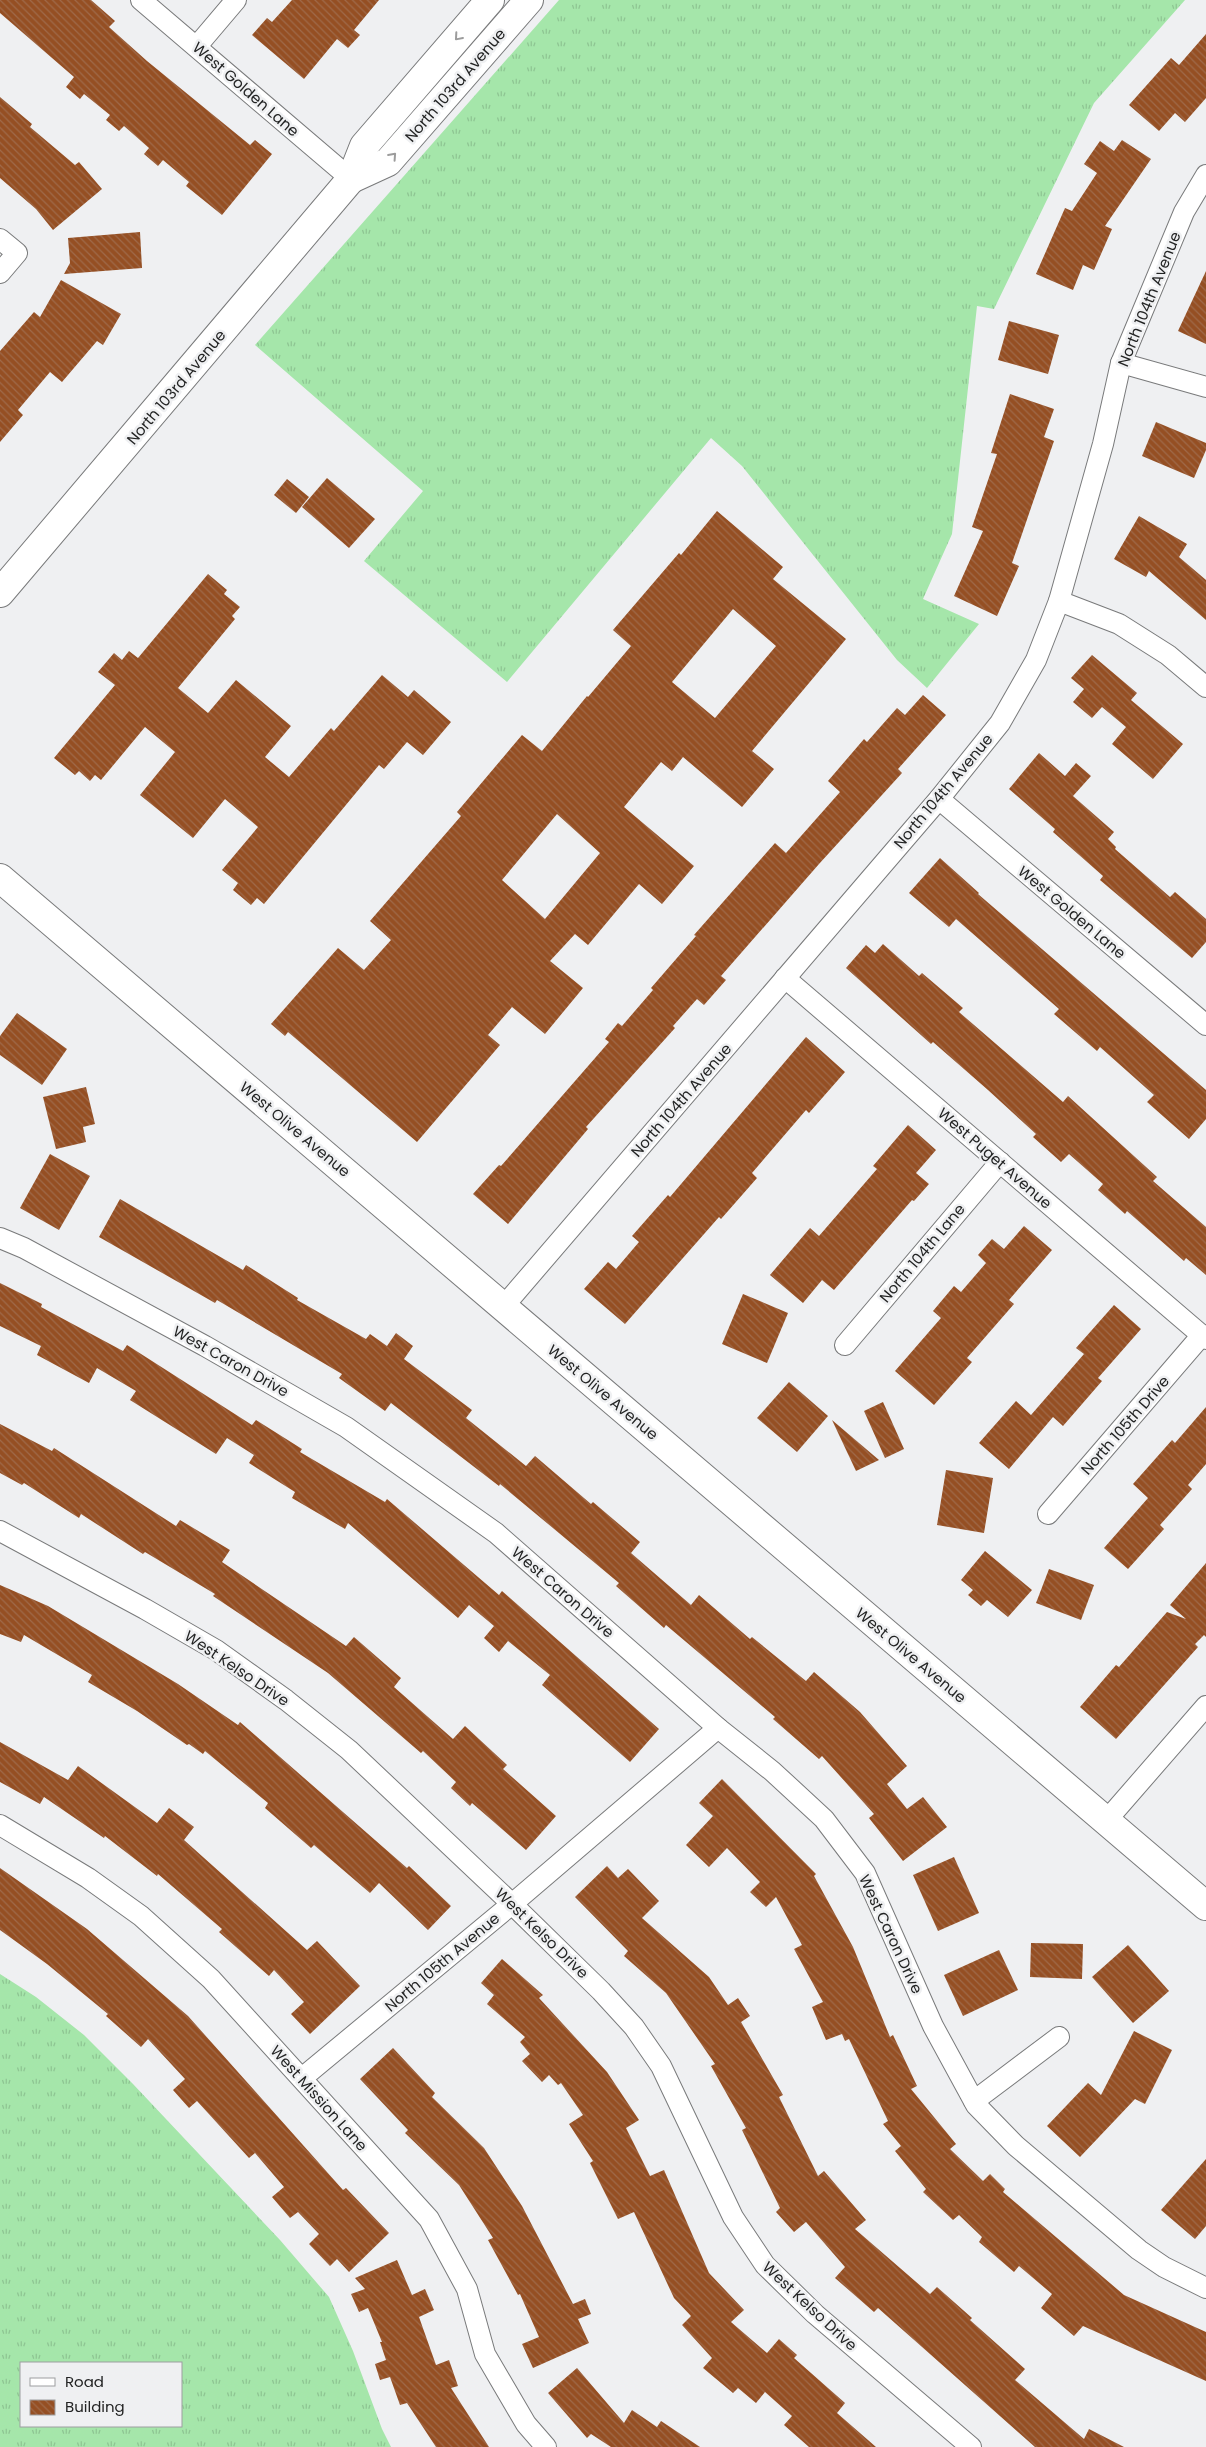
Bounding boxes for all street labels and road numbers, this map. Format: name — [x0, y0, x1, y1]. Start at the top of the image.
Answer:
street label: North 103rd Avenue — [400, 24, 510, 146]
street label: West Golden Lane — [188, 37, 304, 141]
street label: North 104th Avenue — [1112, 228, 1186, 370]
street label: North 103rd Avenue — [122, 325, 230, 449]
street label: North 104th Avenue — [889, 729, 997, 853]
street label: West Golden Lane — [1014, 861, 1130, 963]
street label: North 104th Avenue — [626, 1039, 736, 1161]
street label: West Olive Avenue — [235, 1076, 355, 1182]
street label: West Puget Avenue — [933, 1103, 1057, 1213]
street label: North 104th Lane — [874, 1199, 970, 1307]
street label: West Caron Drive — [169, 1320, 293, 1402]
street label: West Olive Avenue — [543, 1339, 663, 1445]
street label: North 105th Drive — [1076, 1371, 1174, 1479]
street label: West Caron Drive — [507, 1542, 619, 1642]
street label: West Olive Avenue — [851, 1602, 971, 1708]
street label: West Kelso Drive — [180, 1625, 294, 1711]
street label: West Caron Drive — [854, 1871, 928, 1997]
street label: West Kelso Drive — [491, 1883, 593, 1983]
street label: North 105th Avenue — [380, 1908, 504, 2016]
street label: West Mission Lane — [266, 2040, 372, 2156]
street label: West Kelso Drive — [758, 2257, 862, 2355]

